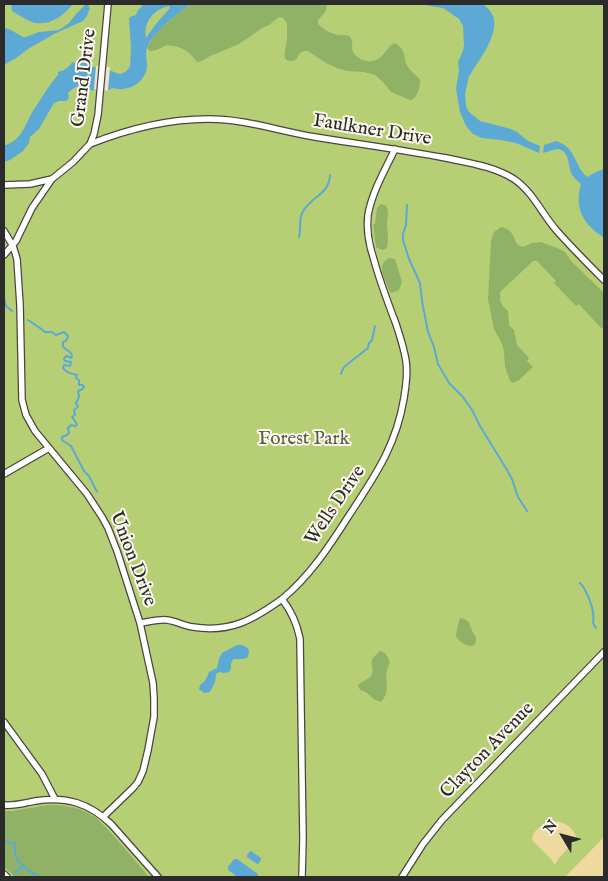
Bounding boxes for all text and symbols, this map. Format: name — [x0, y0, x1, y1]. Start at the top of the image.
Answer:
street label: Grand Drive — [68, 28, 102, 128]
street label: Faulkner Drive — [311, 110, 433, 152]
park label: Forest Park — [258, 429, 350, 451]
street label: Wells Drive — [301, 462, 371, 550]
street label: Union Drive — [104, 509, 160, 609]
street label: Clayton Avenue — [436, 698, 540, 804]
north arrow — [538, 811, 588, 861]
text: N — [540, 817, 562, 837]

